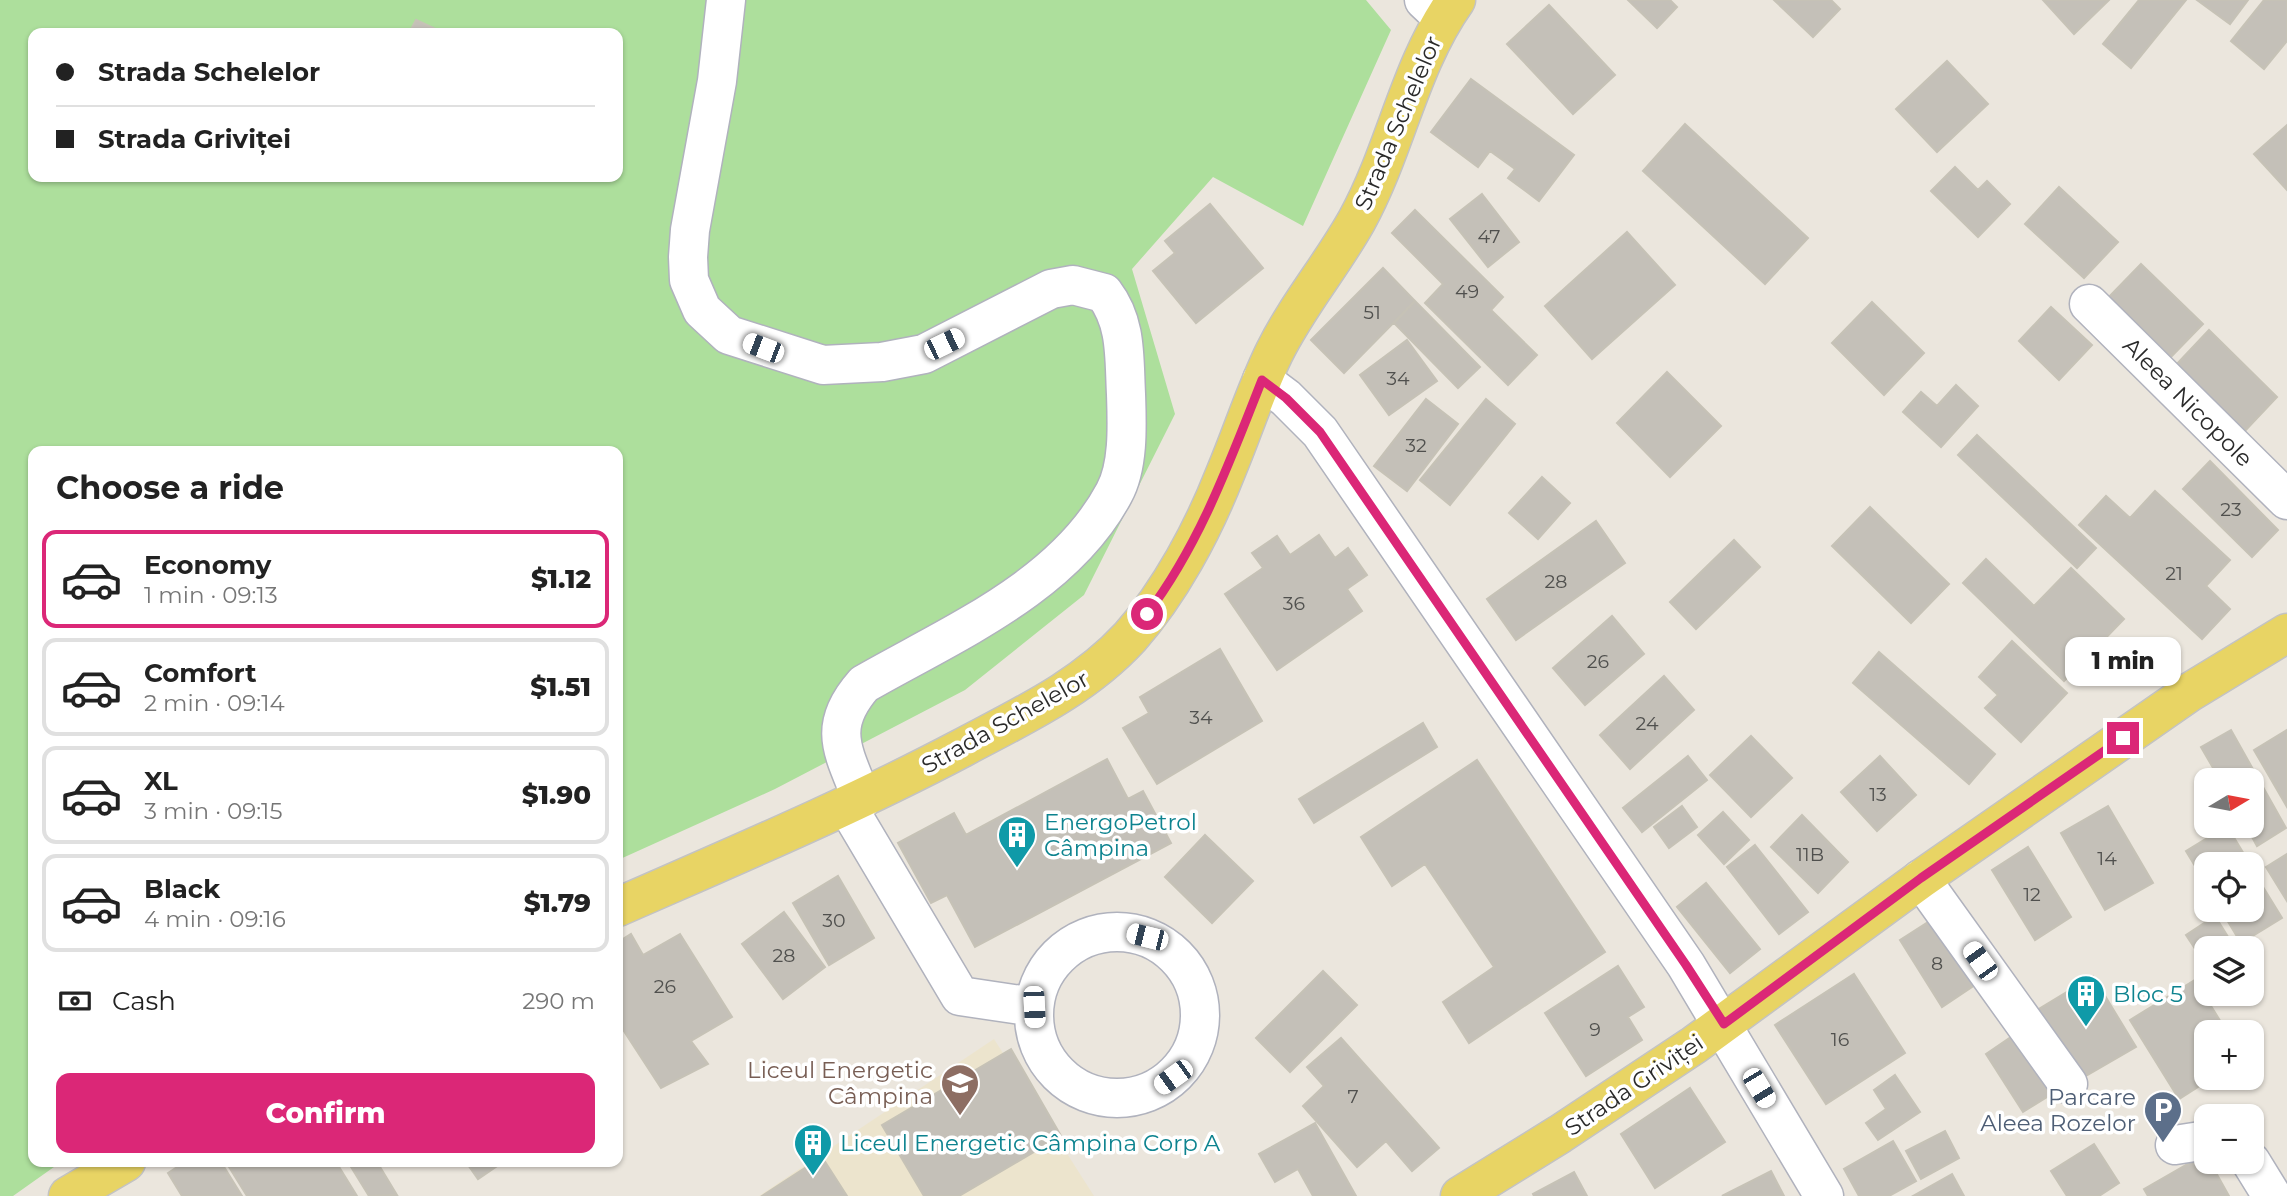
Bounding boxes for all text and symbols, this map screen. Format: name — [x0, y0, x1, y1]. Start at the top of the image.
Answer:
street label: Strada Schelelor — [1349, 32, 1447, 214]
text: Strada Schelelor — [98, 56, 320, 88]
text: Strada Griviței — [98, 123, 291, 155]
house number: 47 — [1478, 225, 1500, 248]
house number: 49 — [1455, 280, 1479, 303]
house number: 51 — [1363, 301, 1381, 324]
car — [921, 325, 968, 363]
car — [740, 331, 787, 365]
street label: Aleea Nicopole — [2117, 331, 2259, 473]
house number: 34 — [1386, 367, 1410, 390]
house number: 32 — [1405, 434, 1427, 457]
text: Choose a ride — [56, 468, 284, 507]
house number: 23 — [2220, 498, 2242, 521]
icon: car — [60, 548, 123, 611]
text: Economy — [144, 549, 271, 581]
house number: 21 — [2165, 562, 2183, 585]
text: $1.12 — [531, 563, 591, 595]
house number: 28 — [1545, 570, 1567, 593]
text: 1 min · 09:13 — [144, 581, 278, 609]
house number: 36 — [1283, 592, 1305, 615]
route start — [1131, 598, 1163, 630]
callout: 1 min — [2065, 636, 2181, 686]
text: 1 min — [2091, 647, 2155, 675]
house number: 26 — [1587, 650, 1609, 673]
icon: car — [60, 656, 123, 719]
text: Comfort — [144, 657, 256, 689]
street label: Strada Schelelor — [917, 664, 1093, 780]
text: $1.51 — [530, 671, 591, 703]
text: 2 min · 09:14 — [144, 689, 285, 717]
house number: 34 — [1189, 706, 1213, 729]
house number: 24 — [1636, 712, 1659, 735]
route end — [2107, 722, 2139, 754]
icon: car — [60, 764, 123, 827]
text: XL — [144, 765, 178, 797]
north arrow — [2194, 768, 2264, 838]
map controls — [2194, 768, 2264, 1174]
text: $1.90 — [522, 779, 591, 811]
house number: 13 — [1869, 783, 1887, 806]
text: 3 min · 09:15 — [144, 797, 282, 825]
place label: EnergoPetrol Câmpina — [1044, 808, 1197, 862]
building icon: EnergoPetrol Câmpina — [996, 814, 1038, 869]
house number: 11B — [1796, 843, 1824, 866]
house number: 14 — [2097, 847, 2117, 870]
button: locate — [2194, 852, 2264, 922]
icon: car — [60, 872, 123, 935]
text: Black — [144, 873, 220, 905]
house number: 12 — [2023, 883, 2041, 906]
text: $1.79 — [524, 887, 591, 919]
text: 4 min · 09:16 — [144, 905, 286, 933]
house number: 30 — [822, 909, 846, 932]
car — [1125, 922, 1170, 952]
button: layers — [2194, 936, 2264, 1006]
car — [1960, 938, 2001, 984]
house number: 28 — [773, 944, 795, 967]
house number: 8 — [1931, 952, 1943, 975]
building icon: Bloc 5 — [2065, 973, 2107, 1028]
house number: 26 — [654, 975, 676, 998]
place label: Bloc 5 — [2113, 980, 2183, 1008]
icon: cash — [56, 982, 94, 1020]
text: Cash — [112, 985, 176, 1017]
car — [1023, 985, 1046, 1029]
text: 290 m — [522, 987, 595, 1015]
house number: 9 — [1589, 1018, 1601, 1041]
button: + — [2194, 1020, 2264, 1090]
street label: Strada Griviței — [1559, 1028, 1709, 1142]
house number: 16 — [1831, 1028, 1849, 1051]
place label: Liceul Energetic Câmpina — [747, 1056, 933, 1110]
car — [1150, 1056, 1197, 1098]
school or university icon: Liceul Energetic Câmpina — [939, 1062, 981, 1117]
car — [1740, 1065, 1779, 1111]
button: Confirm — [56, 1073, 595, 1153]
place label: Parcare Aleea Rozelor — [1980, 1083, 2136, 1137]
house number: 7 — [1347, 1085, 1359, 1108]
parking icon: Parcare Aleea Rozelor — [2142, 1089, 2184, 1144]
button: − — [2194, 1104, 2264, 1174]
building icon: Liceul Energetic Câmpina Corp A — [792, 1122, 834, 1177]
place label: Liceul Energetic Câmpina Corp A — [840, 1129, 1221, 1157]

